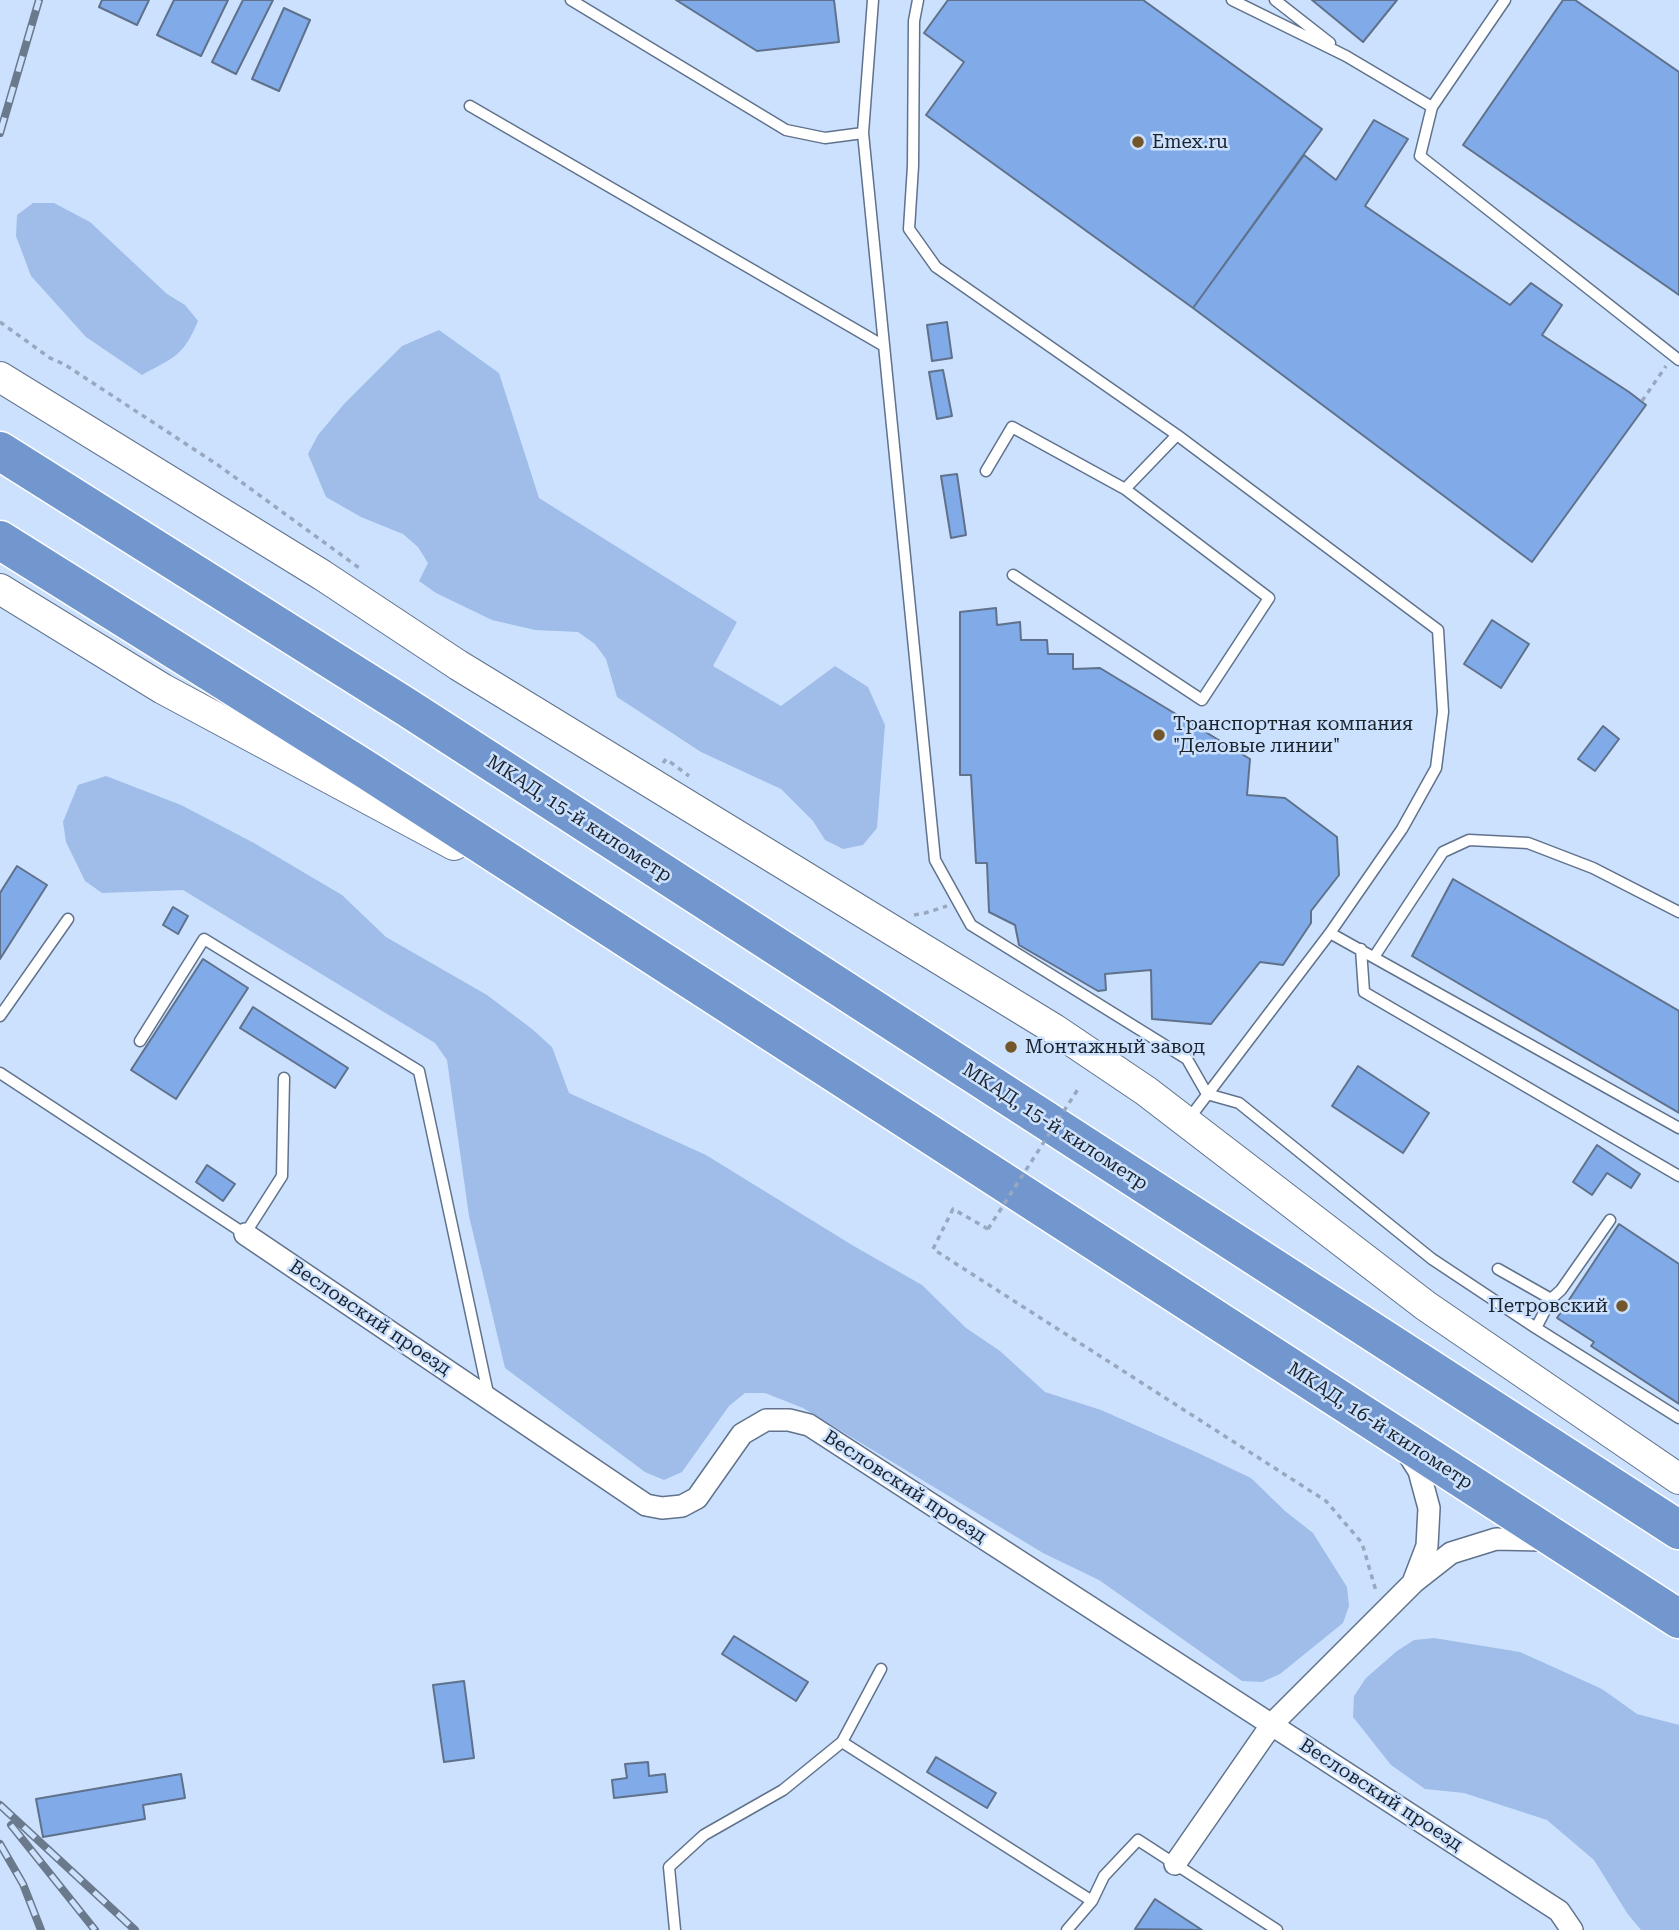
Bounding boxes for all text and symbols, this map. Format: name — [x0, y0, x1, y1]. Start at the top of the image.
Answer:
place label: Emex.ru — [1152, 131, 1228, 153]
marker: Emex.ru — [1130, 134, 1146, 150]
place label: Транспортная компания "Деловые линии" — [1173, 713, 1413, 757]
marker: Транспортная компания "Деловые линии" — [1151, 727, 1167, 743]
street label: МКАД, 15-й километр — [482, 751, 676, 887]
place label: Монтажный завод — [1025, 1036, 1205, 1058]
marker: Монтажный завод — [1003, 1039, 1019, 1055]
street label: МКАД, 15-й километр — [958, 1059, 1152, 1195]
street label: Весловский проезд — [285, 1255, 455, 1381]
place label: Петровский — [1488, 1295, 1608, 1317]
marker: Петровский — [1614, 1298, 1630, 1314]
street label: МКАД, 16-й километр — [1283, 1358, 1477, 1494]
street label: Весловский проезд — [819, 1426, 991, 1548]
street label: Весловский проезд — [1295, 1734, 1467, 1856]

